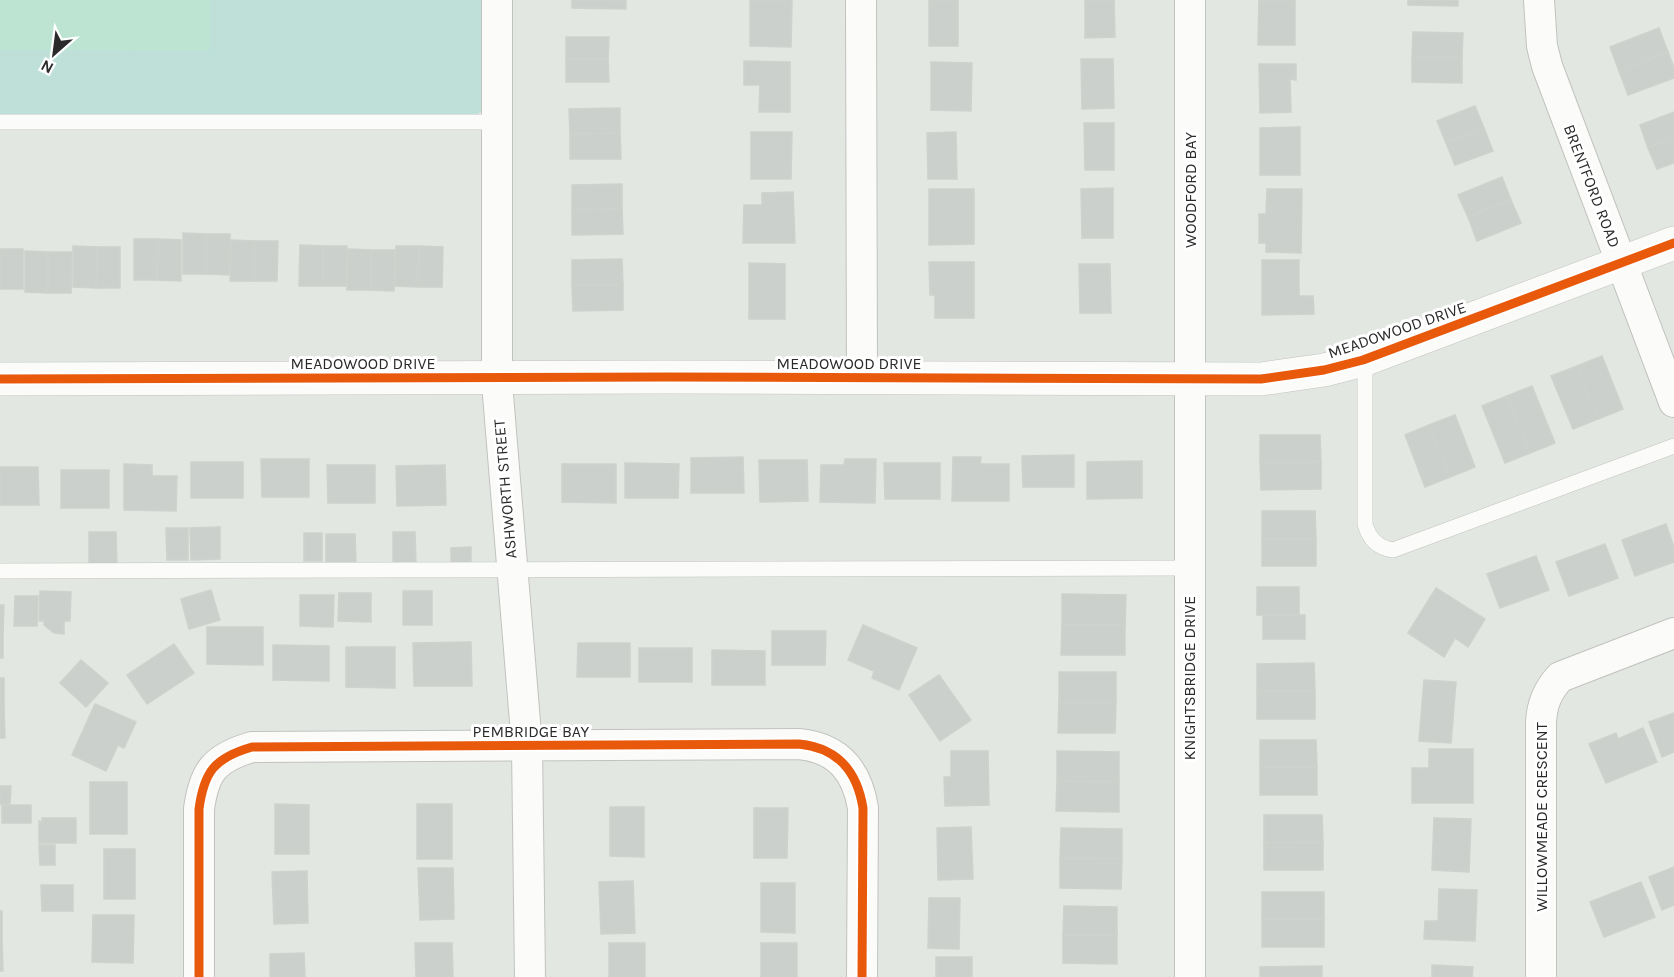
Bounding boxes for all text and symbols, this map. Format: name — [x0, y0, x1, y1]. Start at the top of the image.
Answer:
north arrow — [24, 24, 84, 84]
text: N — [38, 56, 57, 78]
street label: BRENTFORD ROAD — [1560, 122, 1624, 250]
street label: WOODFORD BAY — [1181, 132, 1200, 248]
street label: MEADOWOOD DRIVE — [1325, 297, 1469, 363]
street label: MEADOWOOD DRIVE — [291, 354, 435, 373]
street label: MEADOWOOD DRIVE — [777, 354, 921, 373]
street label: ASHWORTH STREET — [489, 418, 521, 560]
street label: KNIGHTSBRIDGE DRIVE — [1180, 596, 1199, 760]
street label: PEMBRIDGE BAY — [473, 722, 590, 741]
street label: WILLOWMEADE CRESCENT — [1532, 722, 1551, 912]

